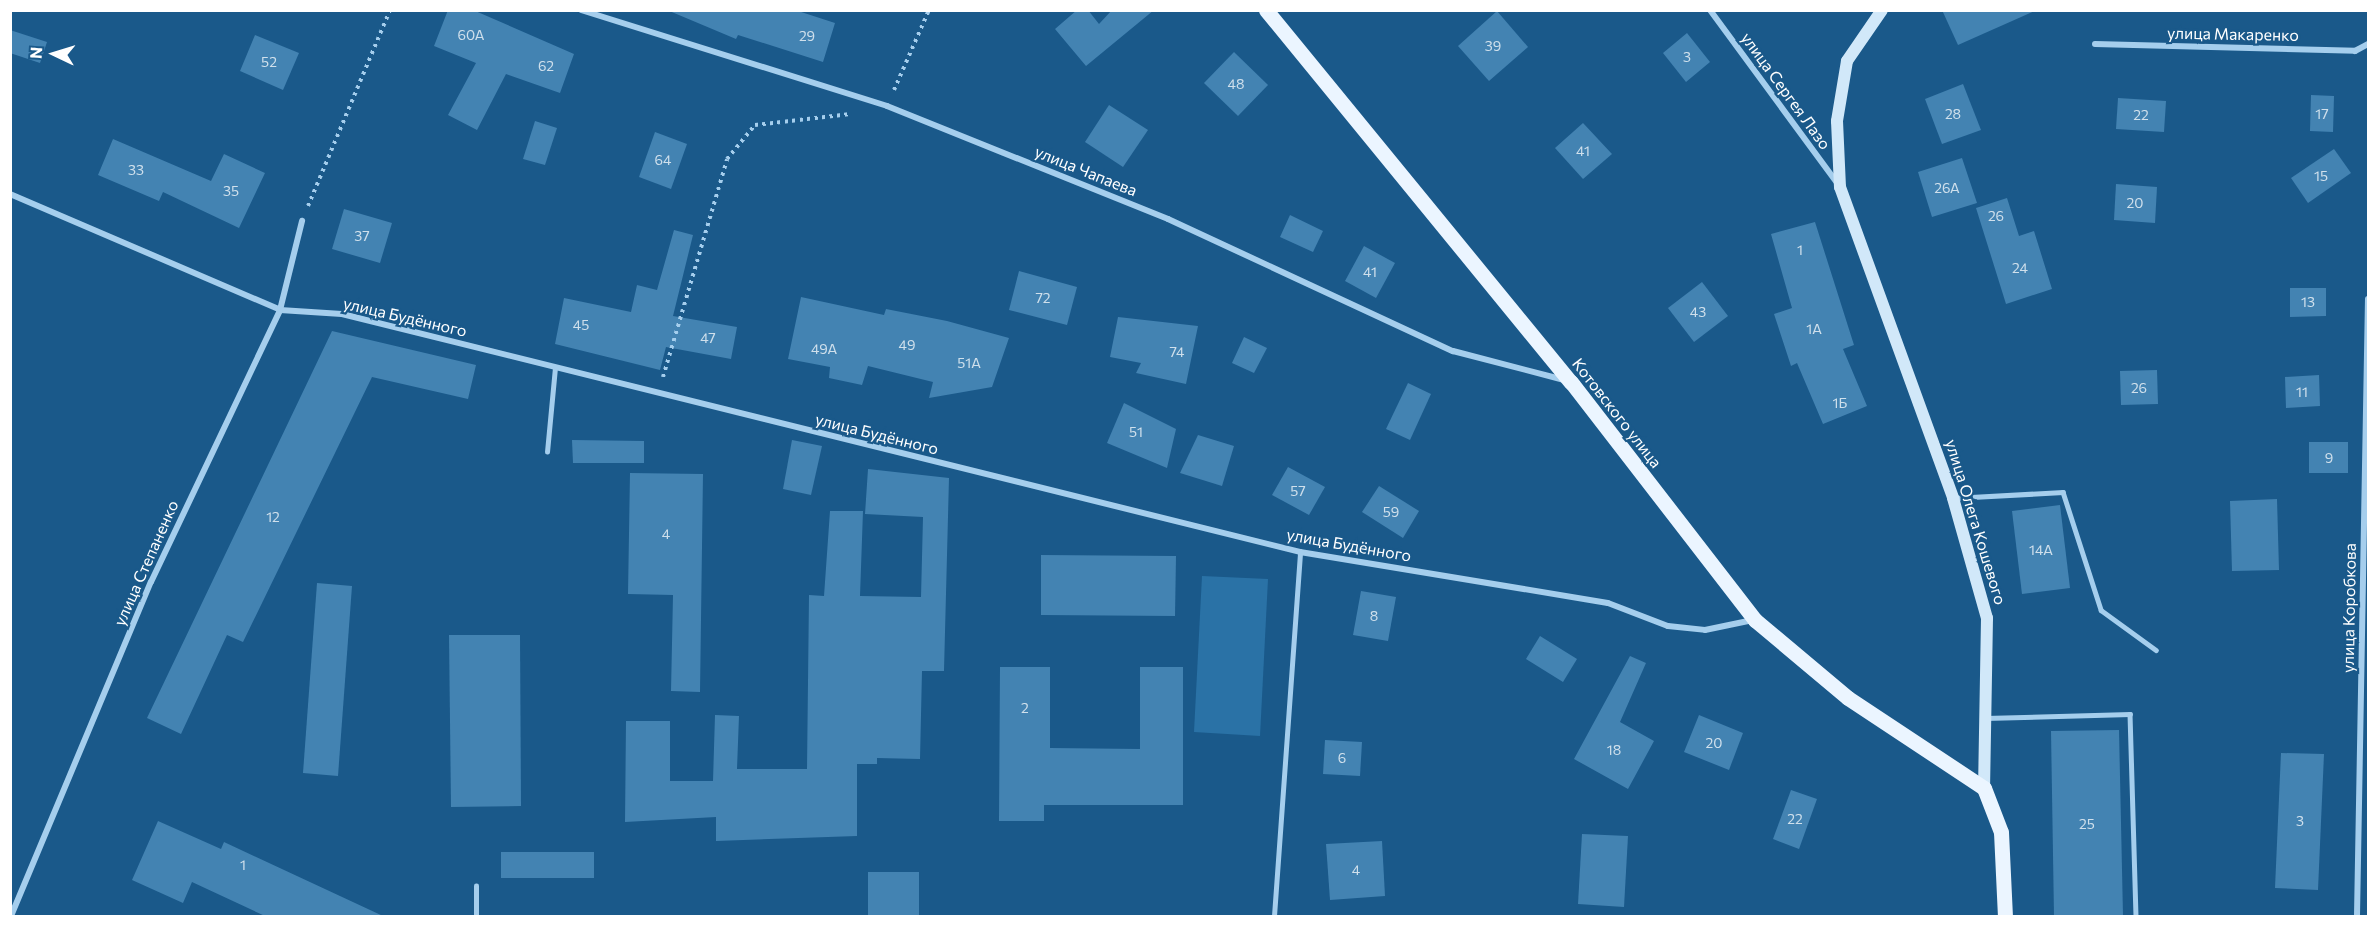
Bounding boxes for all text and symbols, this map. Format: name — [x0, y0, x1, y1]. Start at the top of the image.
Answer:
street label: улица Макаренко — [2167, 23, 2299, 45]
north arrow — [24, 24, 84, 84]
house number: 60А — [458, 27, 484, 43]
house number: 29 — [799, 28, 815, 44]
street label: улица Сергея Лазо — [1737, 29, 1835, 153]
house number: 39 — [1485, 38, 1501, 54]
text: N — [26, 46, 45, 59]
house number: 3 — [1683, 49, 1691, 65]
house number: 52 — [261, 54, 277, 70]
house number: 62 — [538, 58, 554, 74]
house number: 48 — [1228, 76, 1244, 92]
house number: 28 — [1945, 106, 1961, 122]
house number: 17 — [2315, 106, 2329, 122]
house number: 22 — [2133, 107, 2149, 123]
street label: улица Чапаева — [1032, 142, 1140, 200]
house number: 41 — [1576, 143, 1590, 159]
house number: 64 — [655, 152, 671, 168]
house number: 33 — [128, 162, 144, 178]
house number: 15 — [2314, 168, 2328, 184]
house number: 26А — [1934, 180, 1960, 196]
house number: 35 — [223, 183, 239, 199]
house number: 20 — [2127, 195, 2143, 211]
house number: 26 — [1988, 208, 2004, 224]
house number: 37 — [354, 228, 370, 244]
house number: 1 — [1797, 242, 1803, 258]
house number: 24 — [2012, 260, 2028, 276]
house number: 41 — [1363, 264, 1377, 280]
house number: 72 — [1035, 290, 1051, 306]
street label: улица Будённого — [341, 293, 469, 341]
house number: 13 — [2301, 294, 2315, 310]
house number: 43 — [1690, 304, 1706, 320]
house number: 45 — [573, 317, 589, 333]
house number: 1А — [1806, 321, 1822, 337]
house number: 47 — [700, 330, 716, 346]
house number: 49 — [899, 337, 915, 353]
house number: 49А — [811, 341, 837, 357]
house number: 74 — [1170, 344, 1184, 360]
street label: Котовского улица — [1568, 354, 1666, 472]
house number: 51А — [957, 355, 981, 371]
house number: 26 — [2131, 380, 2147, 396]
house number: 11 — [2296, 384, 2308, 400]
house number: 1Б — [1833, 395, 1847, 411]
street label: улица Будённого — [813, 409, 941, 459]
house number: 51 — [1129, 424, 1143, 440]
street label: улица Олега Кошевого — [1942, 437, 2010, 607]
house number: 9 — [2325, 450, 2333, 466]
house number: 57 — [1290, 483, 1306, 499]
street label: улица Степаненко — [110, 497, 182, 629]
house number: 59 — [1383, 504, 1399, 520]
house number: 12 — [266, 509, 280, 525]
street label: улица Будённого — [1285, 525, 1413, 565]
house number: 4 — [662, 526, 670, 542]
house number: 14А — [2029, 542, 2053, 558]
street label: улица Коробкова — [2338, 543, 2360, 673]
house number: 8 — [1370, 608, 1378, 624]
house number: 2 — [1021, 700, 1029, 716]
house number: 20 — [1706, 735, 1722, 751]
house number: 18 — [1607, 742, 1621, 758]
house number: 6 — [1338, 750, 1346, 766]
house number: 22 — [1787, 811, 1803, 827]
house number: 3 — [2296, 813, 2304, 829]
house number: 25 — [2079, 816, 2095, 832]
house number: 1 — [240, 857, 246, 873]
house number: 4 — [1352, 862, 1360, 878]

